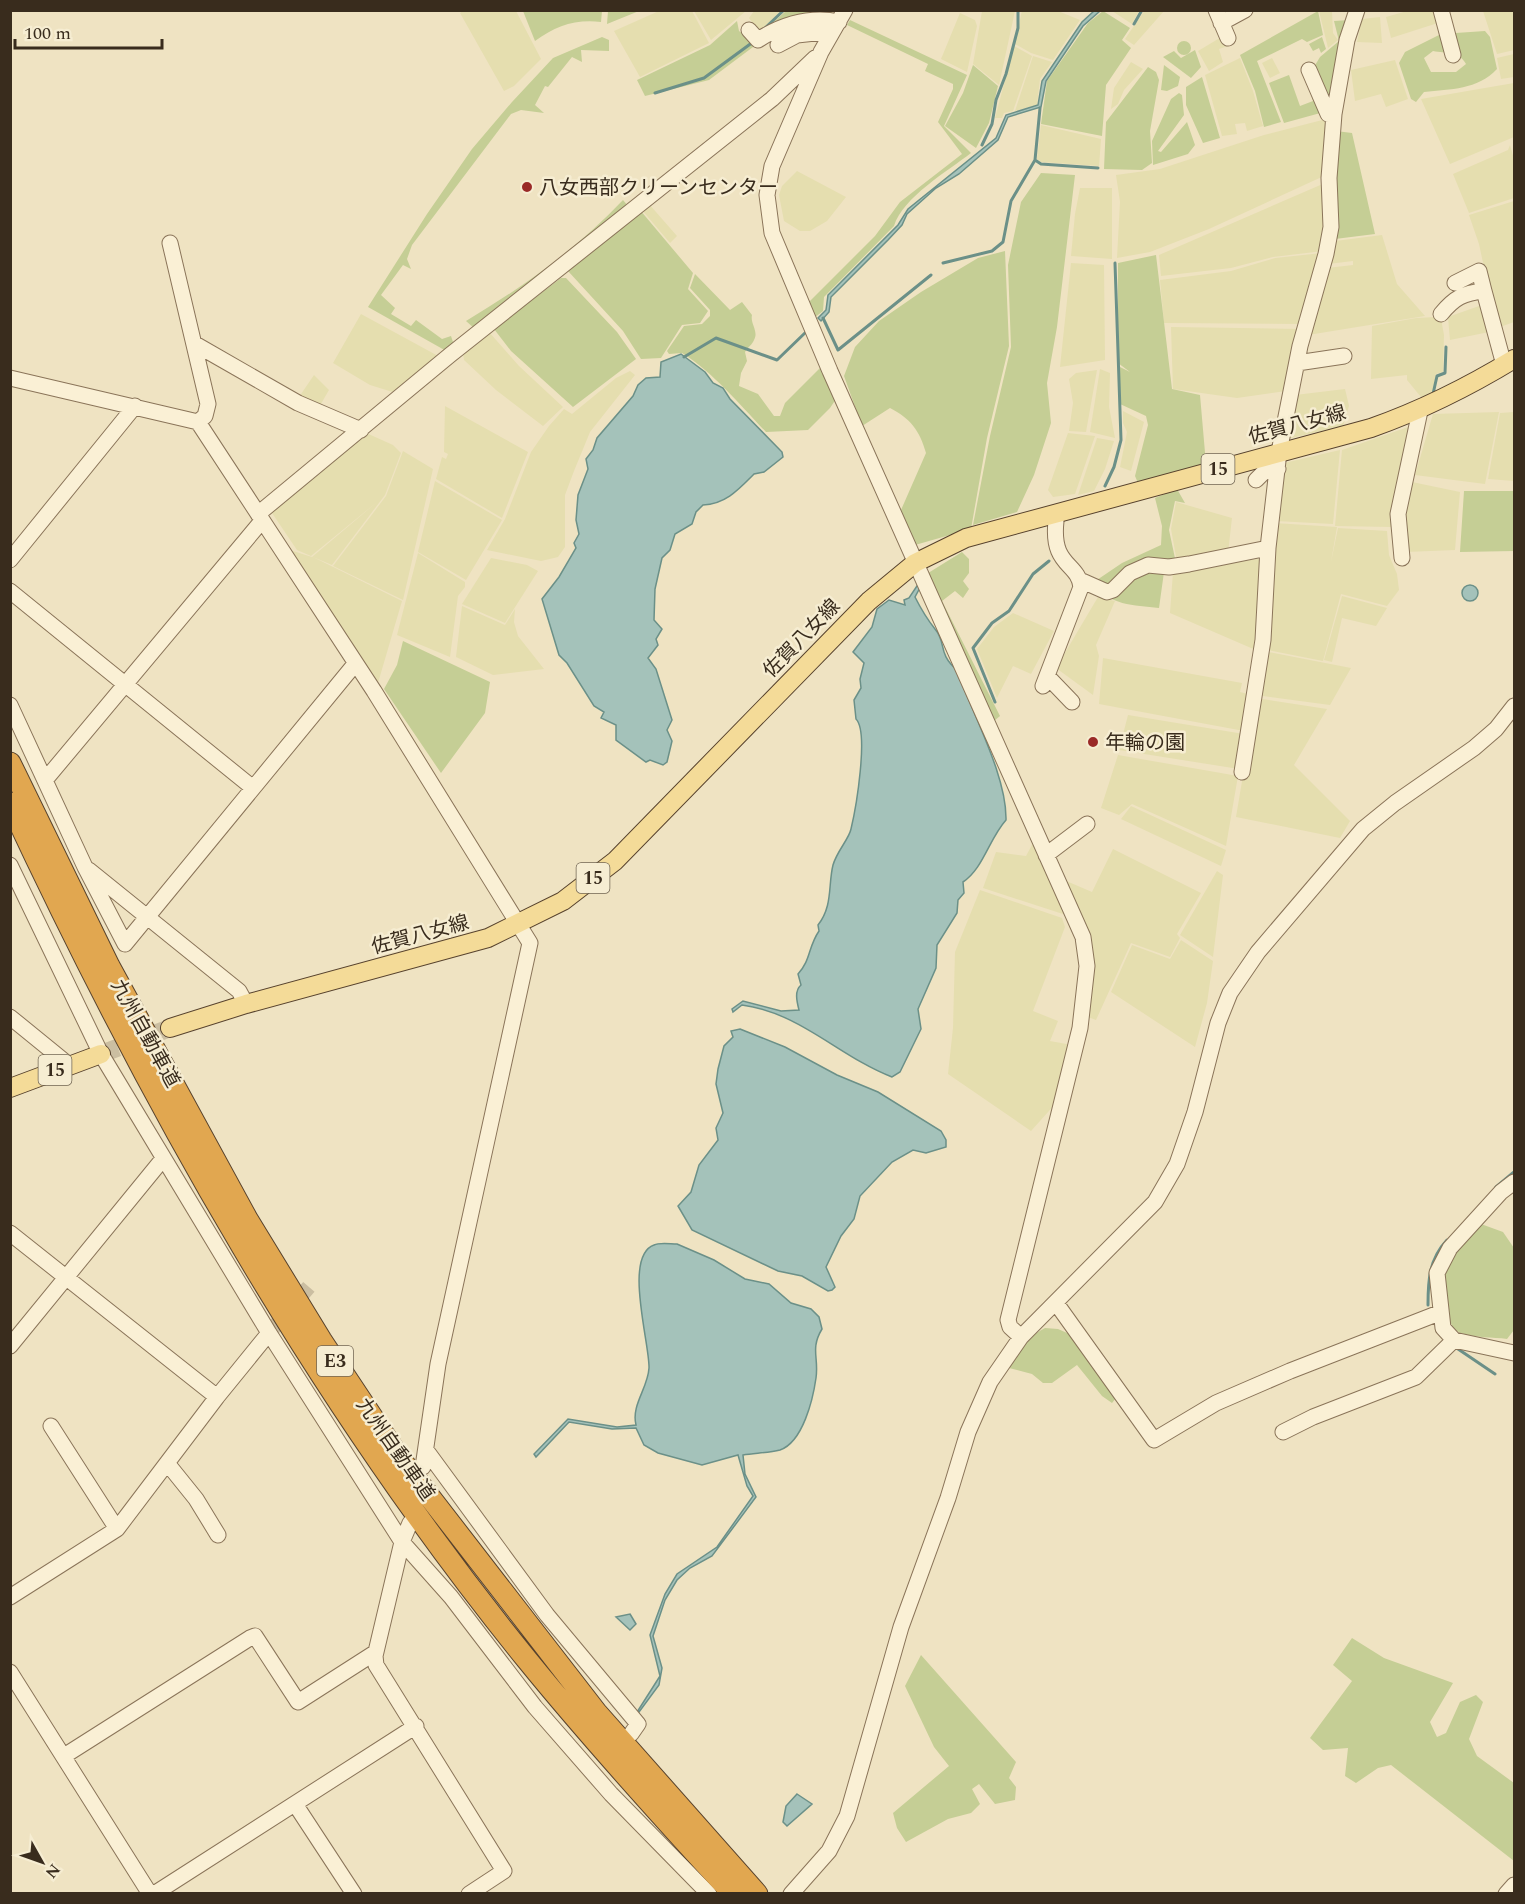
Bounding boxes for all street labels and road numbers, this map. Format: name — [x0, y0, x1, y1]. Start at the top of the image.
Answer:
street label: 佐賀八女線 — [1245, 398, 1349, 452]
road number: 15 — [1202, 454, 1234, 484]
street label: 佐賀八女線 — [756, 592, 847, 685]
road number: 15 — [576, 863, 610, 893]
street label: 佐賀八女線 — [368, 908, 472, 962]
street label: 九州自動車道 — [103, 974, 187, 1093]
road number: 15 — [38, 1055, 72, 1085]
road number: E3 — [317, 1346, 353, 1376]
street label: 九州自動車道 — [348, 1392, 442, 1507]

